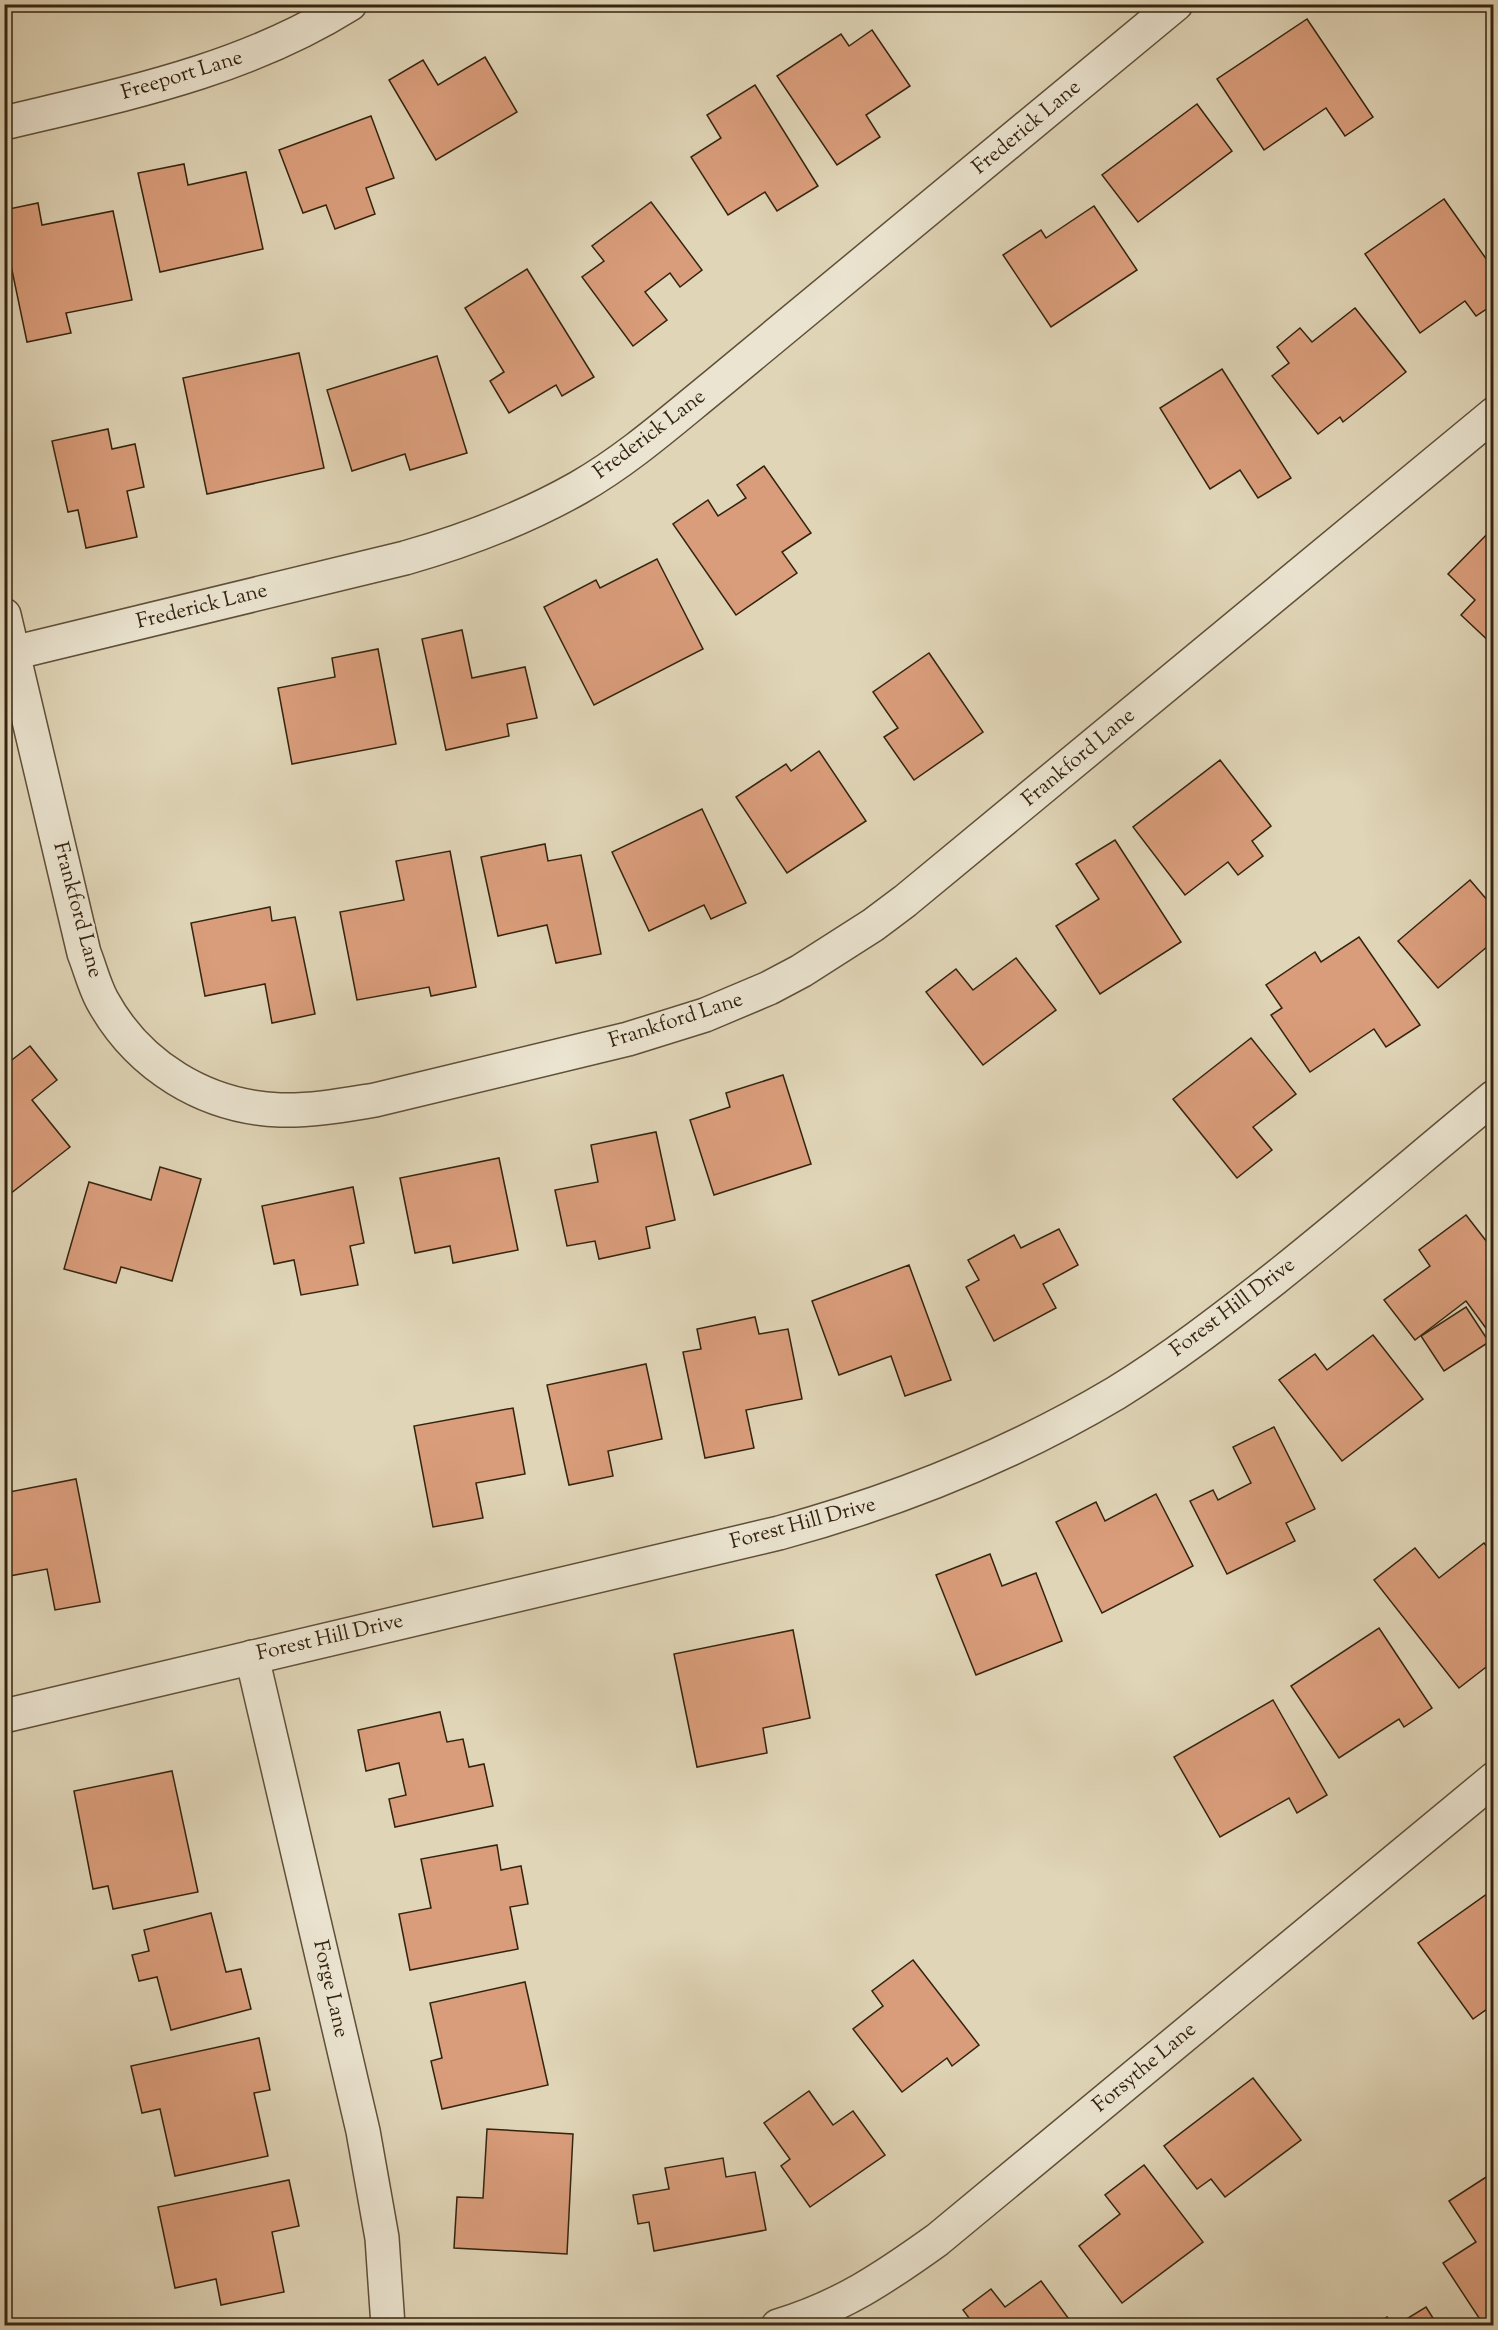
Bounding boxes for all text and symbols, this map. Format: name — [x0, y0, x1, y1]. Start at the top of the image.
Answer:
street label: Freeport Lane — [118, 43, 246, 109]
street label: Frederick Lane — [966, 74, 1088, 182]
street label: Frederick Lane — [588, 383, 712, 487]
street label: Frederick Lane — [133, 576, 271, 638]
street label: Frankford Lane — [1016, 702, 1142, 814]
street label: Frankford Lane — [44, 839, 110, 981]
street label: Frankford Lane — [605, 985, 747, 1057]
street label: Forest Hill Drive — [1164, 1251, 1302, 1365]
street label: Forest Hill Drive — [727, 1490, 879, 1558]
street label: Forest Hill Drive — [254, 1607, 406, 1669]
street label: Forge Lane — [304, 1937, 356, 2041]
street label: Forsythe Lane — [1087, 2016, 1203, 2120]

